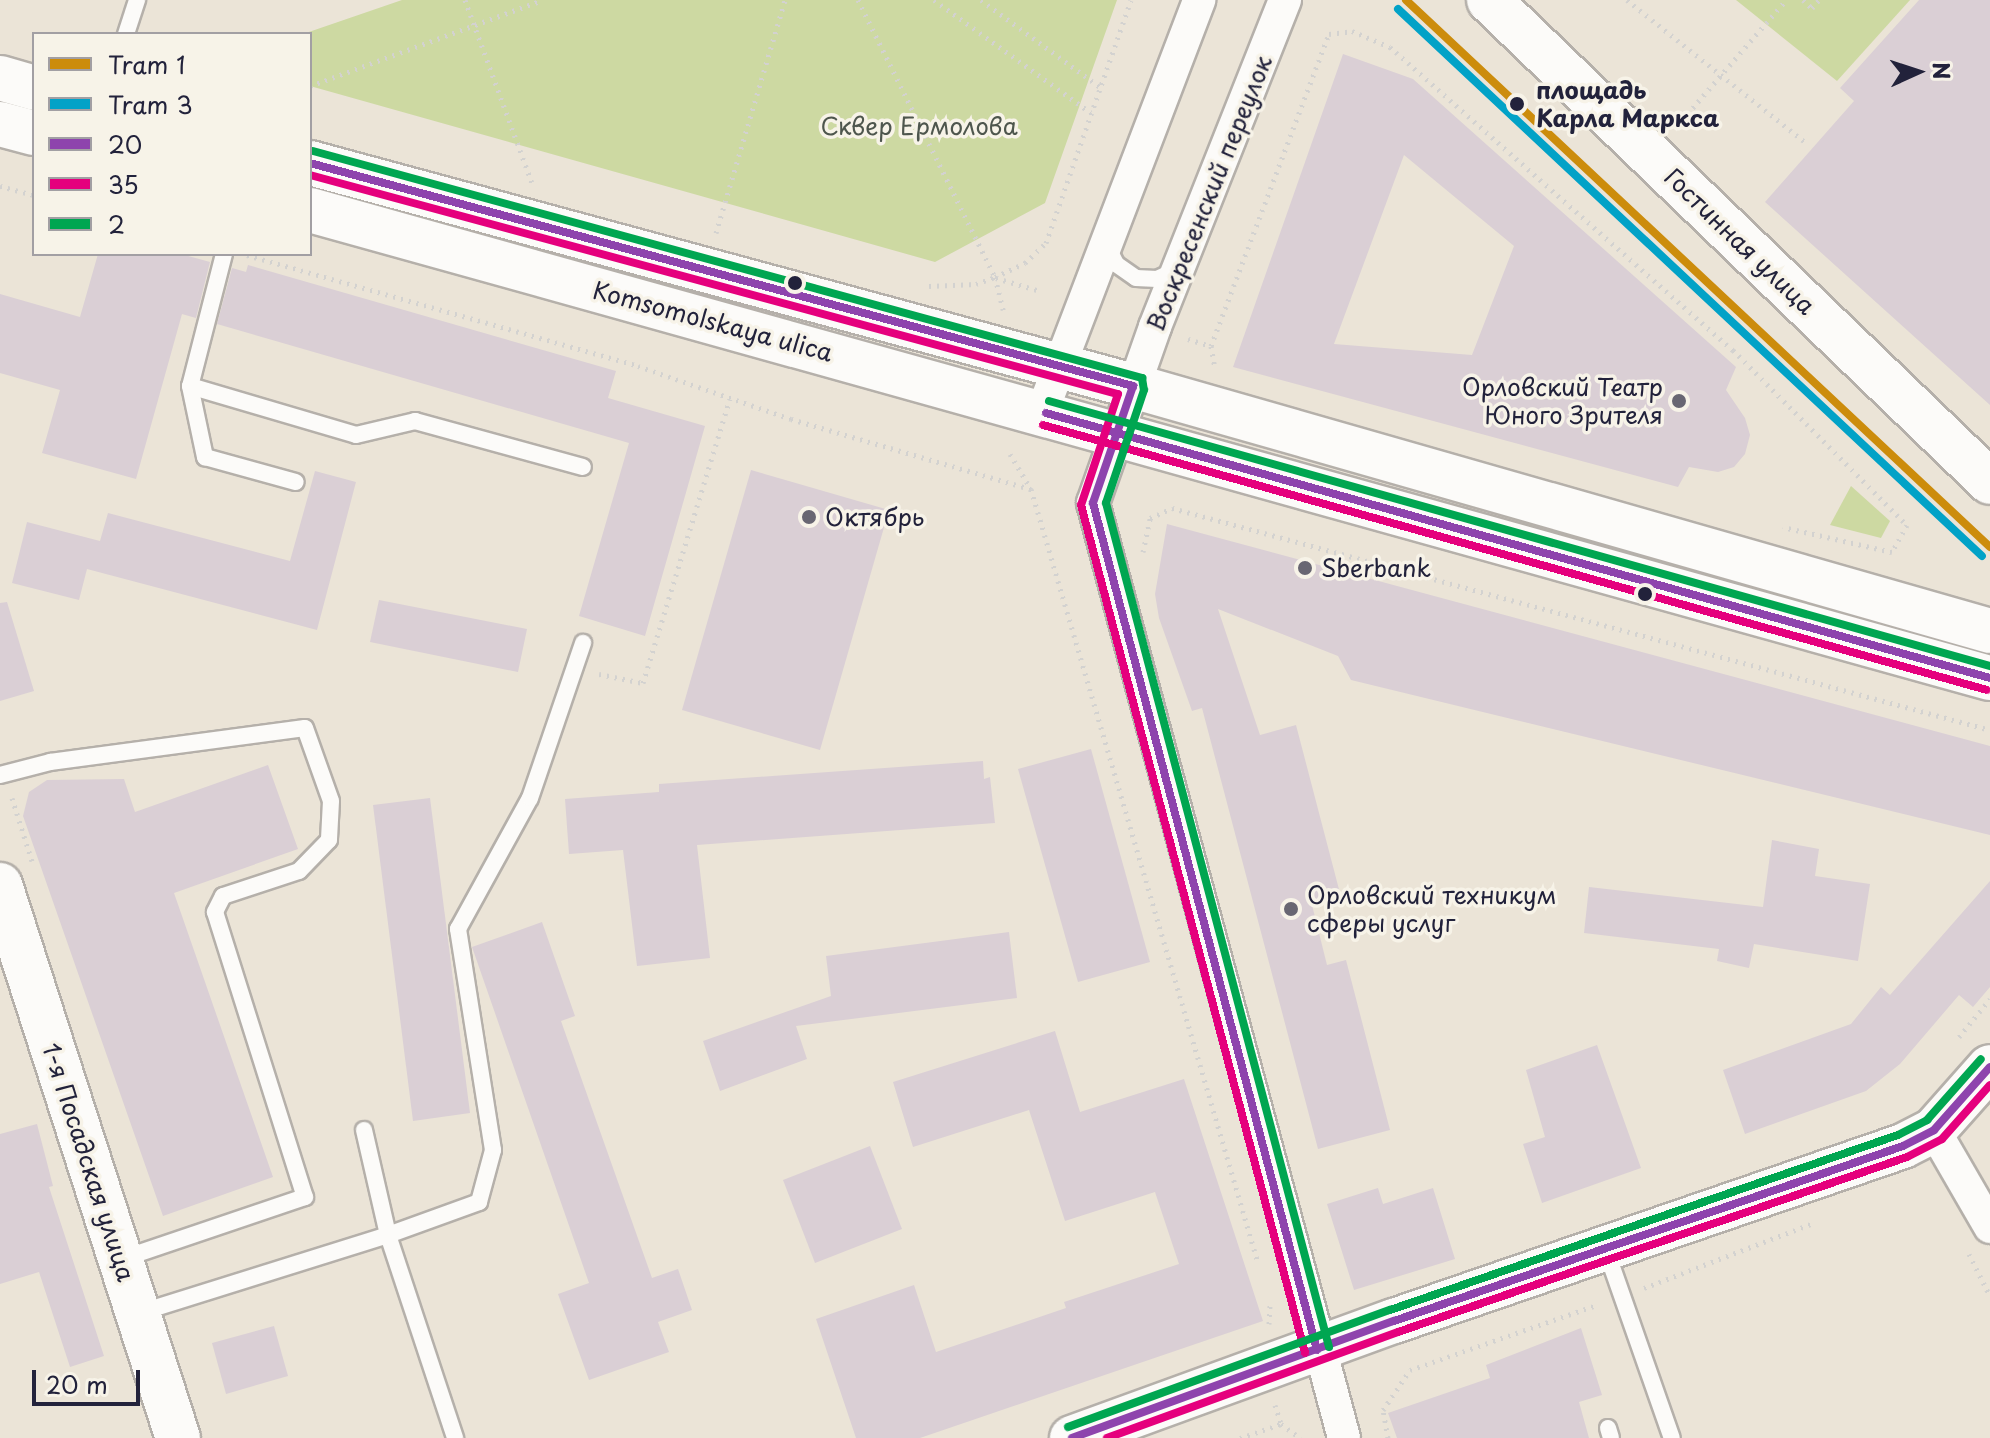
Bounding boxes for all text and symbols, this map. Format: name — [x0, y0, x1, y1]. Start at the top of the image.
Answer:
legend — [32, 32, 312, 256]
north arrow — [1878, 32, 1958, 112]
text: Tram 1 — [108, 46, 185, 82]
street label: Воскресенский переулок — [1141, 51, 1277, 335]
text: N — [1926, 61, 1959, 80]
place label: площадь Карла Маркса — [1536, 76, 1719, 132]
text: Tram 3 — [108, 86, 193, 122]
marker: площадь Карла Маркса — [1505, 92, 1529, 116]
park label: Сквер Ермолова — [820, 112, 1018, 140]
text: 20 — [108, 126, 142, 162]
street label: Гостинная улица — [1658, 161, 1822, 321]
text: 35 — [108, 166, 139, 202]
text: 2 — [108, 206, 125, 242]
street label: Komsomolskaya ulica — [590, 275, 836, 367]
unlabelled marker — [787, 275, 803, 291]
place label: Орловский Театр Юного Зрителя — [1462, 373, 1663, 429]
marker: Орловский Театр Юного Зрителя — [1670, 392, 1688, 410]
place label: Октябрь — [825, 503, 924, 531]
marker: Октябрь — [800, 508, 818, 526]
place label: Sberbank — [1321, 554, 1431, 582]
marker: Sberbank — [1296, 559, 1314, 577]
unlabelled marker — [1637, 586, 1653, 602]
place label: Орловский техникум сферы услуг — [1307, 881, 1557, 937]
marker: Орловский техникум сферы услуг — [1282, 900, 1300, 918]
street label: 1-я Посадская улица — [37, 1039, 141, 1285]
scale bar — [36, 1354, 144, 1404]
text: 20 m — [46, 1366, 108, 1402]

